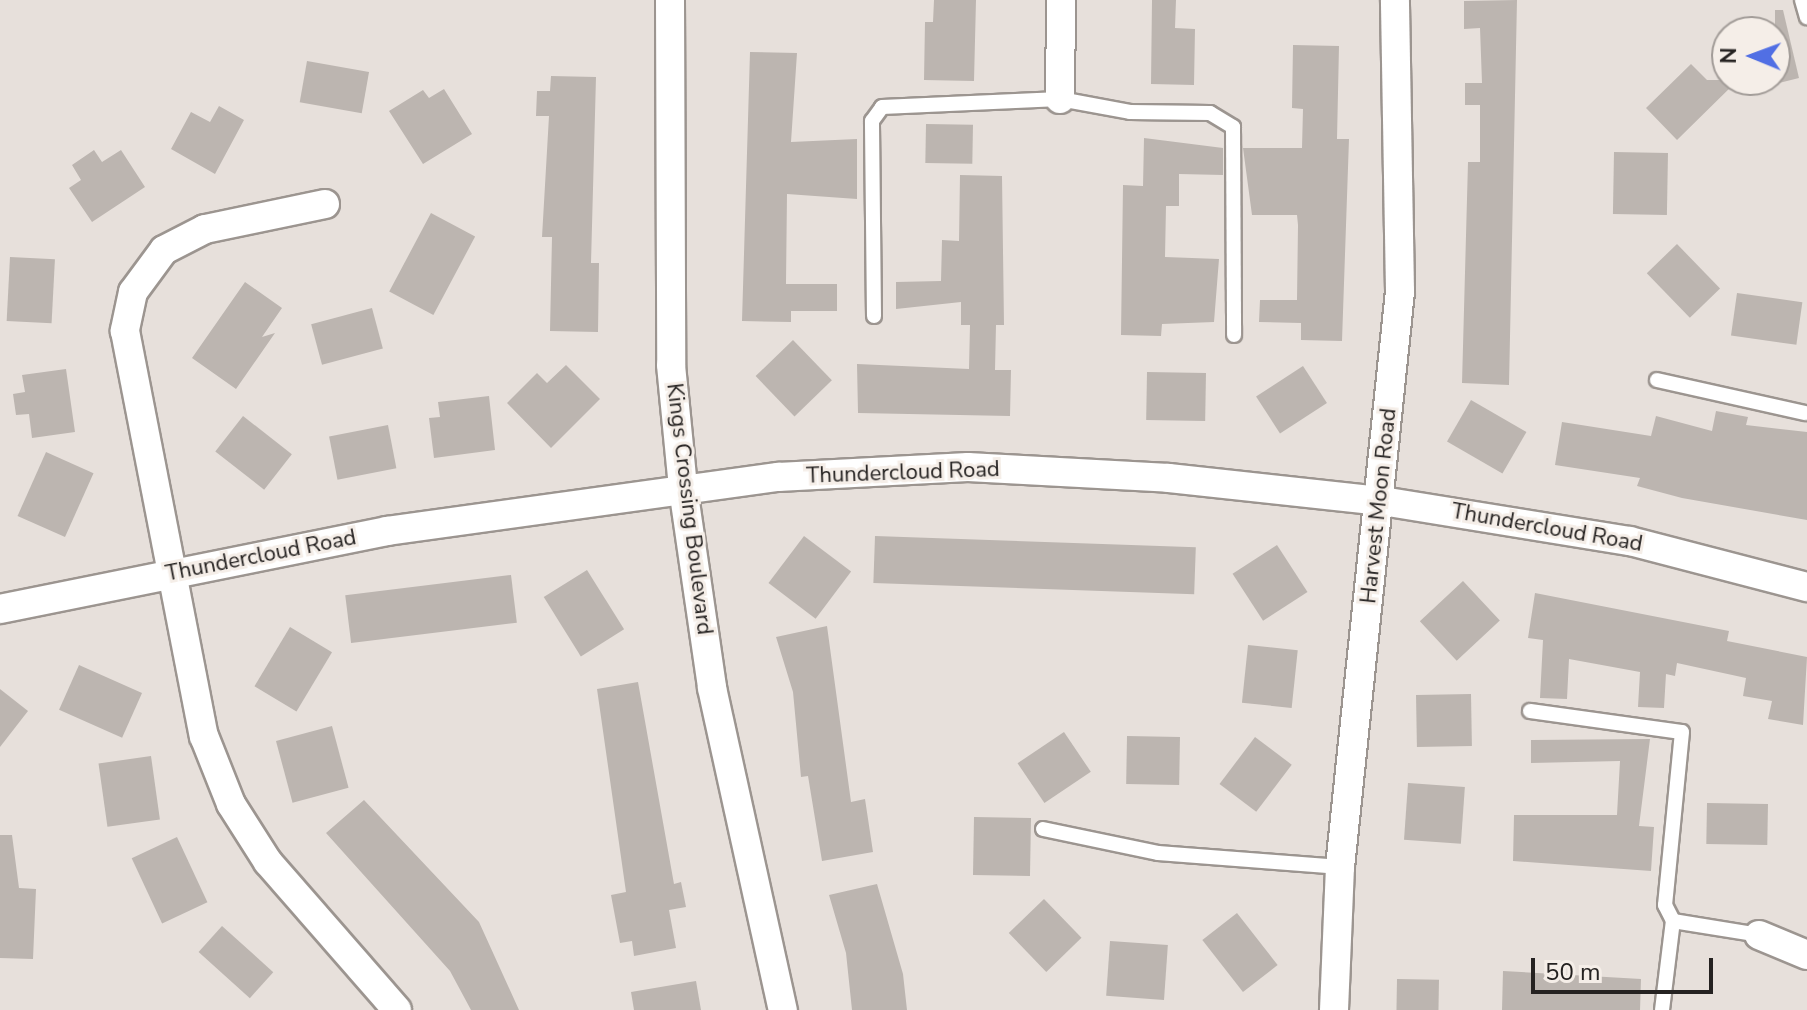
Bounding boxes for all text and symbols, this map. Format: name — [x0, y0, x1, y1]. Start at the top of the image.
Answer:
north arrow — [1711, 16, 1791, 96]
text: N — [1714, 47, 1744, 64]
street label: Kings Crossing Boulevard — [660, 382, 718, 636]
street label: Harvest Moon Road — [1356, 407, 1402, 605]
street label: Thundercloud Road — [806, 456, 1000, 490]
street label: Thundercloud Road — [1449, 498, 1645, 558]
street label: Thundercloud Road — [163, 525, 359, 587]
scale bar — [1535, 942, 1717, 992]
text: 50 m — [1545, 956, 1601, 988]

